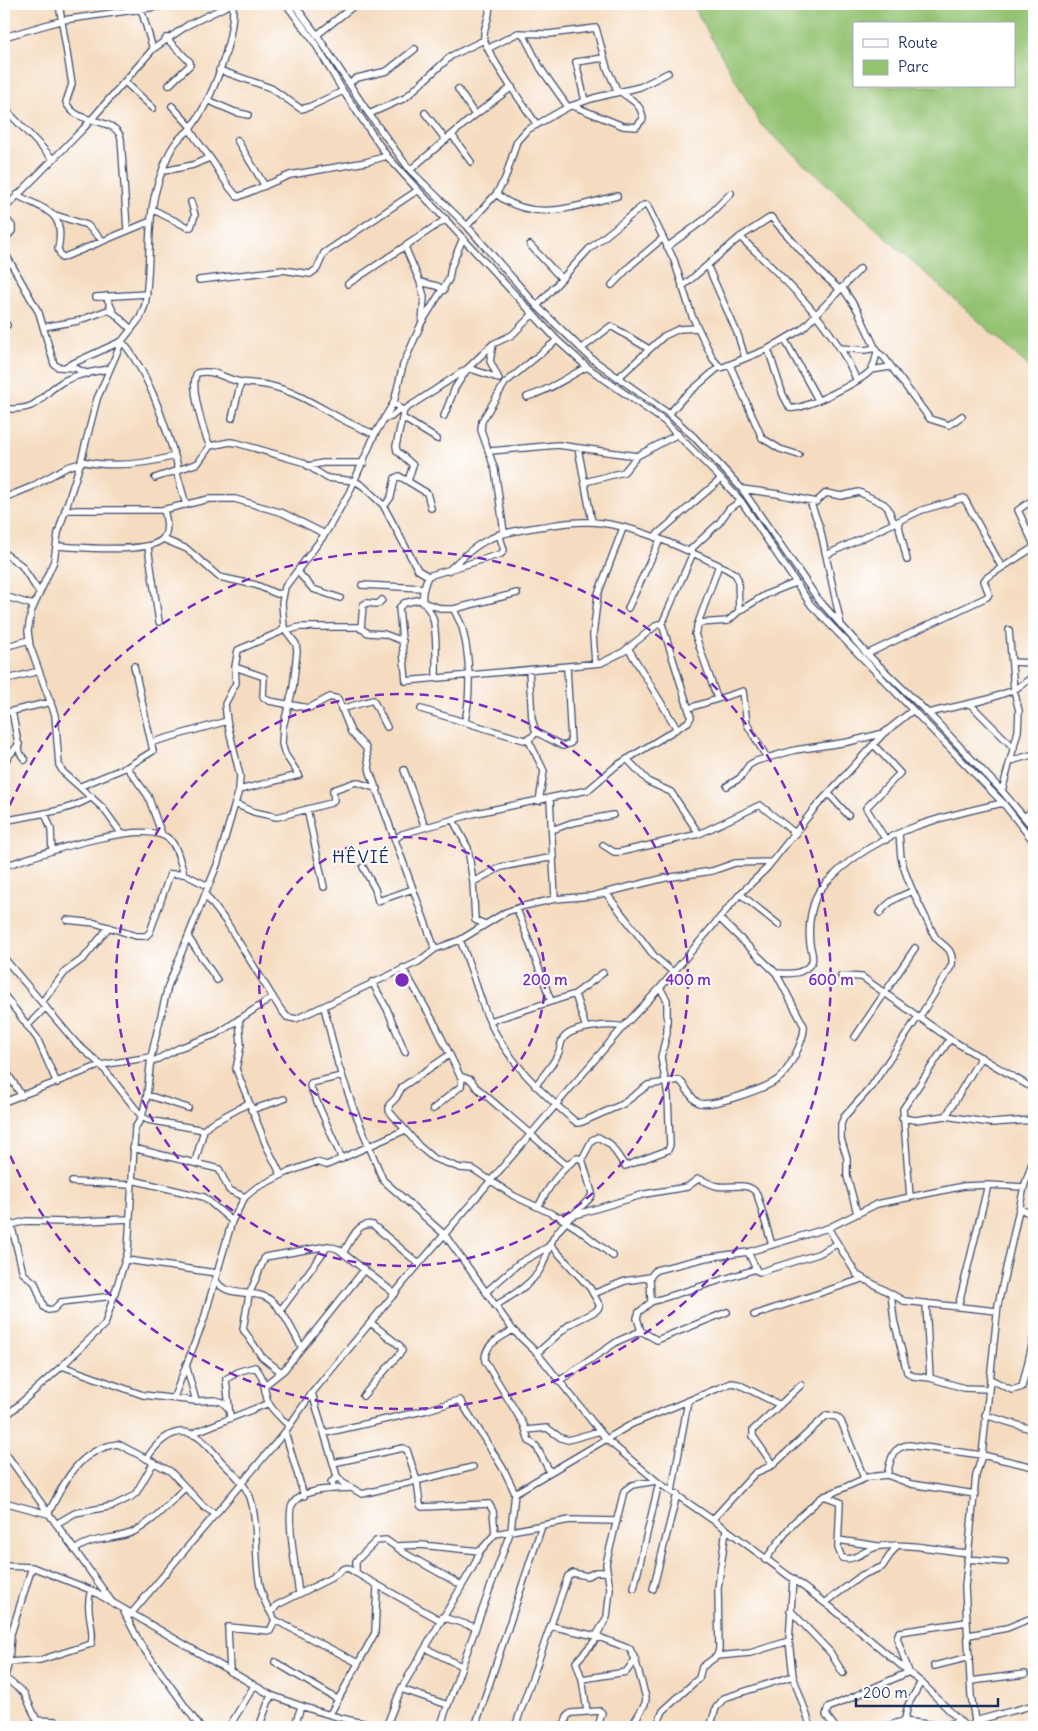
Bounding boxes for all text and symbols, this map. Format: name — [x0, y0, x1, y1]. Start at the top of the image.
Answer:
legend — [853, 22, 1016, 88]
text: Route — [898, 33, 938, 52]
text: Parc — [898, 57, 929, 76]
district label: HÊVIÉ — [332, 845, 390, 868]
text: 200 m — [523, 970, 567, 989]
text: 400 m — [665, 970, 711, 989]
text: 600 m — [808, 970, 854, 989]
centre of rings — [393, 971, 411, 989]
scale bar — [856, 1676, 998, 1708]
text: 200 m — [863, 1683, 908, 1702]

